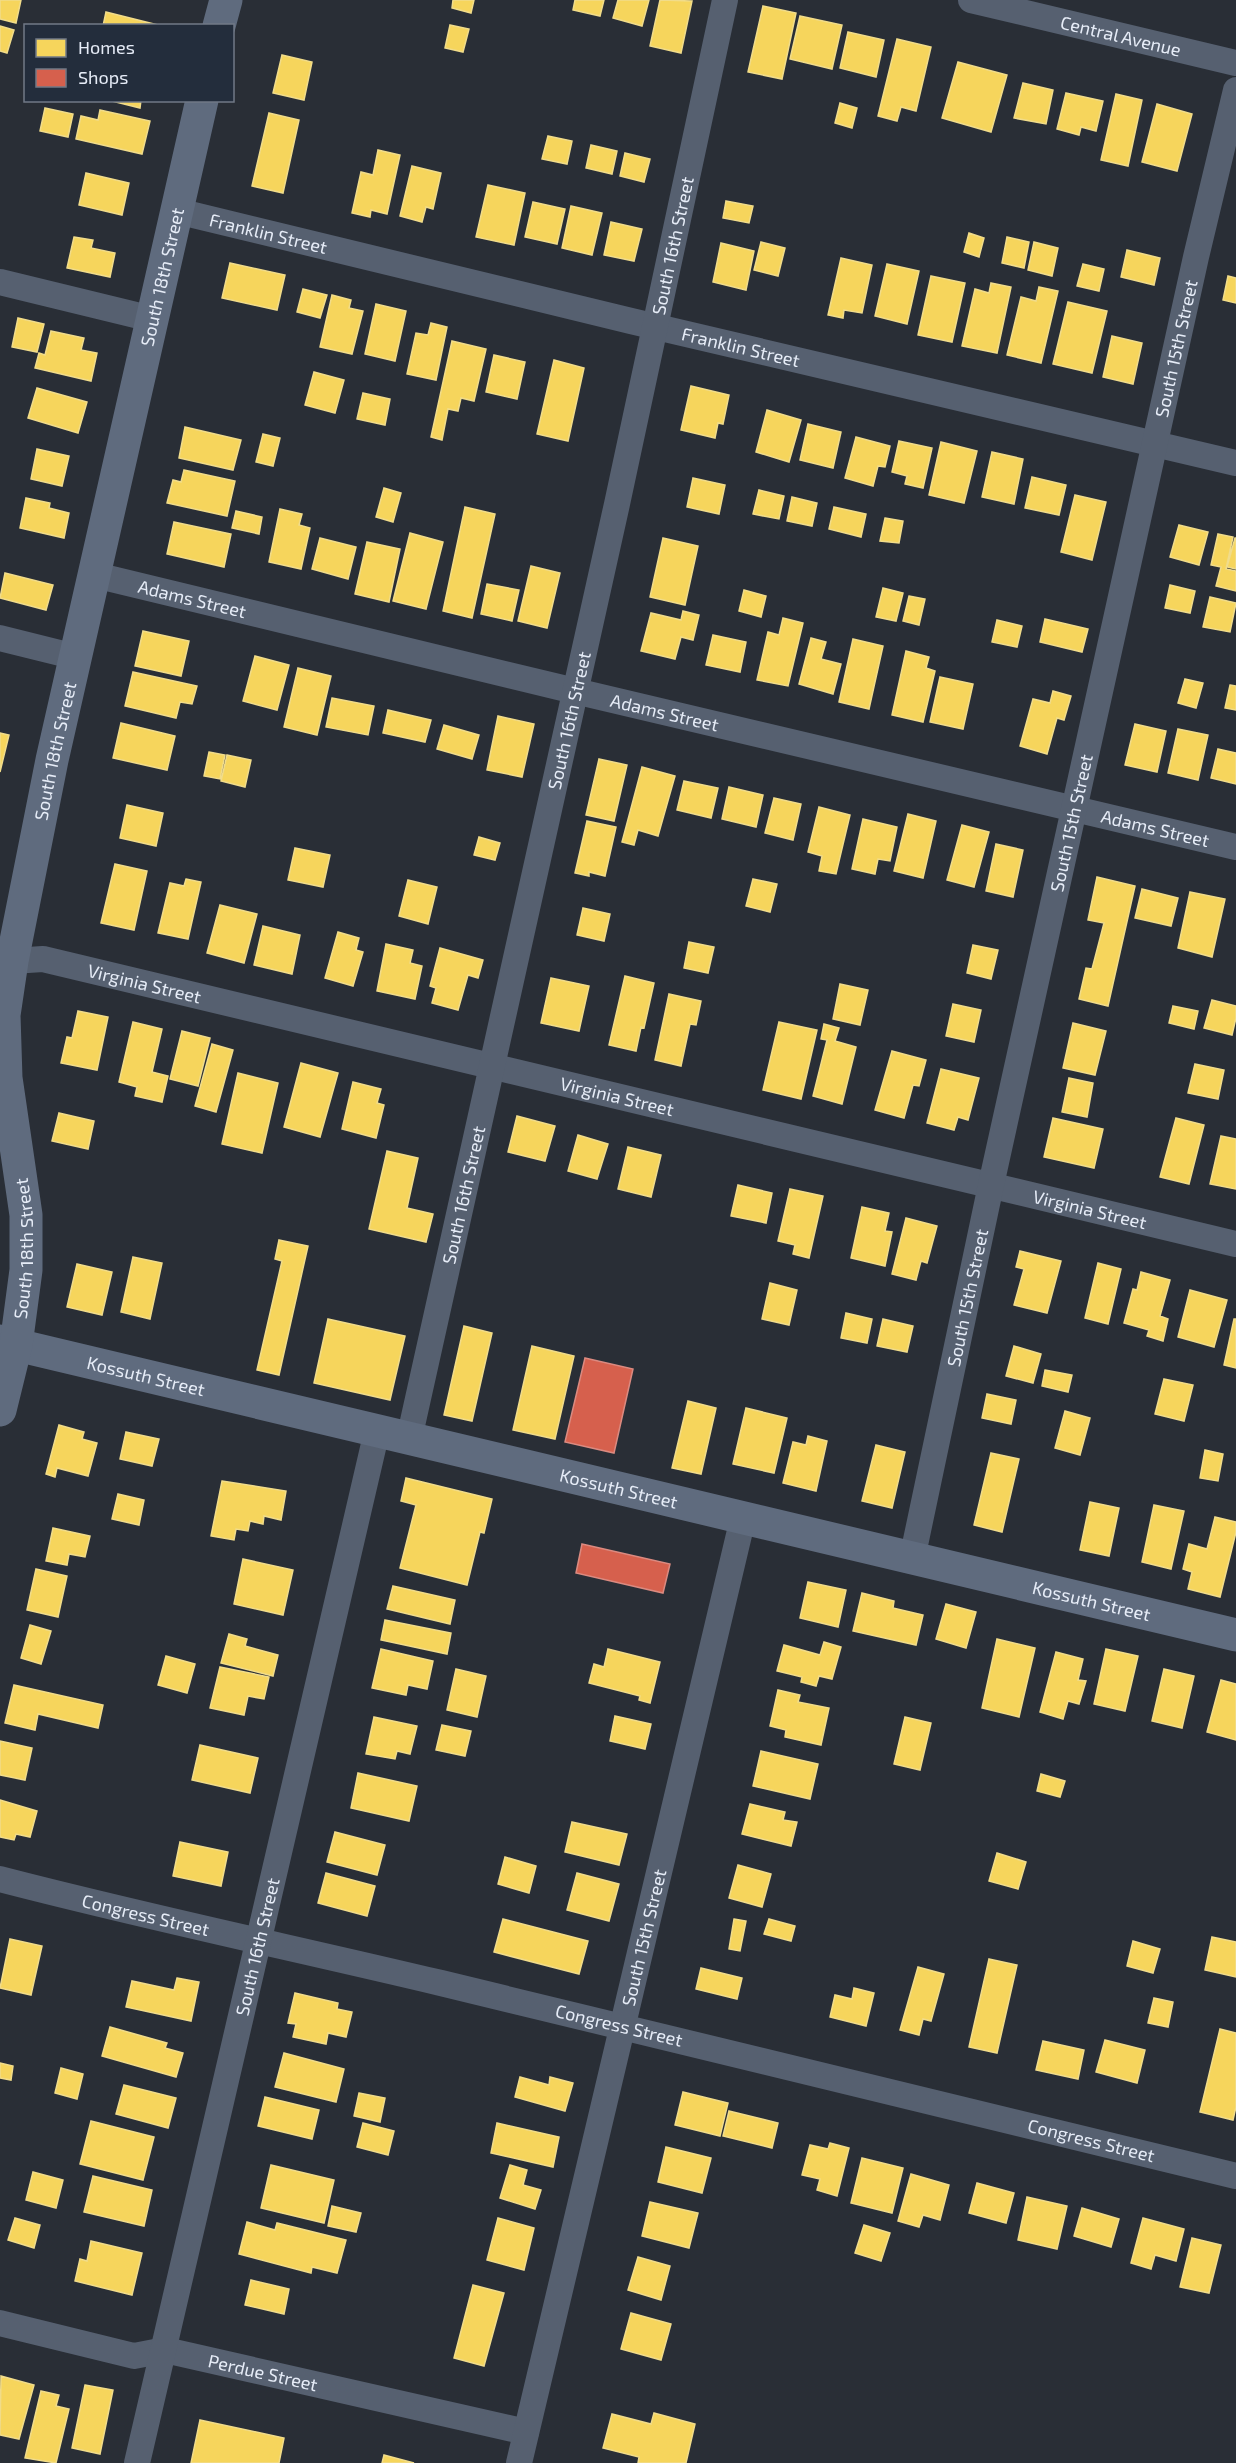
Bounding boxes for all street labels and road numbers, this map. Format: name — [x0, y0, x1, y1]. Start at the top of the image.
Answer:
street label: Central Avenue — [1058, 11, 1183, 61]
street label: South 16th Street — [647, 174, 698, 317]
street label: South 18th Street — [135, 205, 188, 348]
street label: Franklin Street — [207, 208, 330, 258]
street label: South 15th Street — [1150, 277, 1202, 419]
street label: Franklin Street — [680, 322, 802, 371]
street label: Adams Street — [136, 575, 249, 622]
street label: South 16th Street — [543, 649, 595, 792]
street label: South 18th Street — [29, 679, 81, 822]
street label: Adams Street — [608, 689, 721, 736]
street label: South 15th Street — [1045, 752, 1097, 894]
street label: Adams Street — [1099, 805, 1212, 851]
street label: Virginia Street — [85, 959, 204, 1007]
street label: Virginia Street — [558, 1072, 676, 1120]
street label: South 16th Street — [437, 1124, 489, 1266]
street label: South 18th Street — [9, 1177, 37, 1320]
street label: Virginia Street — [1031, 1185, 1149, 1233]
street label: South 15th Street — [942, 1227, 992, 1369]
street label: Kossuth Street — [85, 1351, 207, 1400]
street label: Kossuth Street — [558, 1464, 680, 1513]
street label: Kossuth Street — [1030, 1576, 1153, 1625]
street label: South 15th Street — [617, 1867, 670, 2008]
street label: South 16th Street — [230, 1876, 284, 2018]
street label: Congress Street — [80, 1889, 212, 1940]
street label: Congress Street — [553, 1999, 685, 2051]
street label: Congress Street — [1026, 2114, 1157, 2166]
street label: Perdue Street — [206, 2349, 320, 2395]

